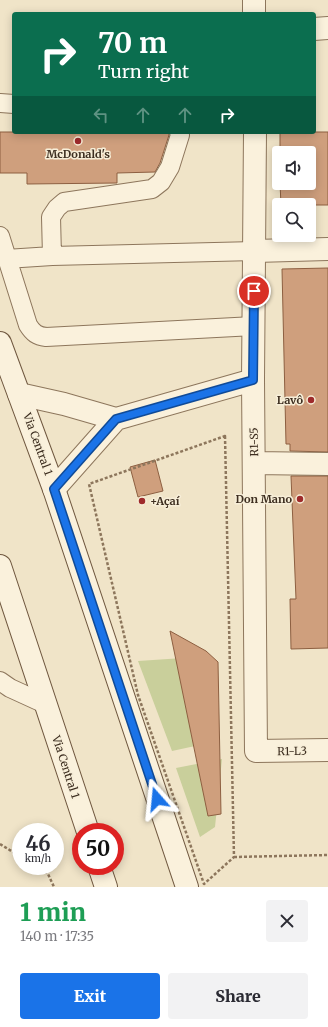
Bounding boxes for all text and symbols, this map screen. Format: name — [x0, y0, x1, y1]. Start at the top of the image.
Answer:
text: 70 m — [98, 25, 167, 61]
icon: right — [32, 28, 84, 80]
text: Turn right — [98, 60, 189, 83]
icon: left — [90, 104, 112, 126]
icon: ahead — [132, 104, 154, 126]
icon: ahead — [174, 104, 196, 126]
icon: right — [216, 104, 238, 126]
marker: McDonald's — [73, 136, 83, 146]
map controls — [272, 146, 316, 242]
button: sound — [272, 146, 316, 190]
place label: McDonald's — [46, 147, 110, 161]
button: search — [272, 198, 316, 242]
pin — [237, 274, 271, 308]
icon: arrive — [243, 280, 265, 302]
place label: Lavô — [277, 393, 303, 407]
marker: Lavô — [306, 395, 316, 405]
street label: Via Central 1 — [20, 410, 56, 477]
street label: R1-S5 — [247, 427, 261, 457]
place label: Don Mano — [235, 492, 292, 506]
place label: +Açaí — [150, 494, 180, 508]
marker: Don Mano — [295, 494, 305, 504]
marker: +Açaí — [137, 496, 147, 506]
street label: Via Central 1 — [49, 733, 83, 800]
street label: R1-L3 — [277, 744, 307, 758]
position arrow — [136, 778, 178, 820]
speed limit sign: 50 — [72, 823, 124, 875]
text: 46 — [26, 831, 50, 856]
text: km/h — [25, 852, 51, 865]
text: 1 min — [20, 897, 86, 928]
button: close — [266, 900, 308, 942]
text: 140 m · 17:35 — [20, 928, 94, 945]
button: Exit — [20, 973, 160, 1019]
button: Share — [168, 973, 308, 1019]

